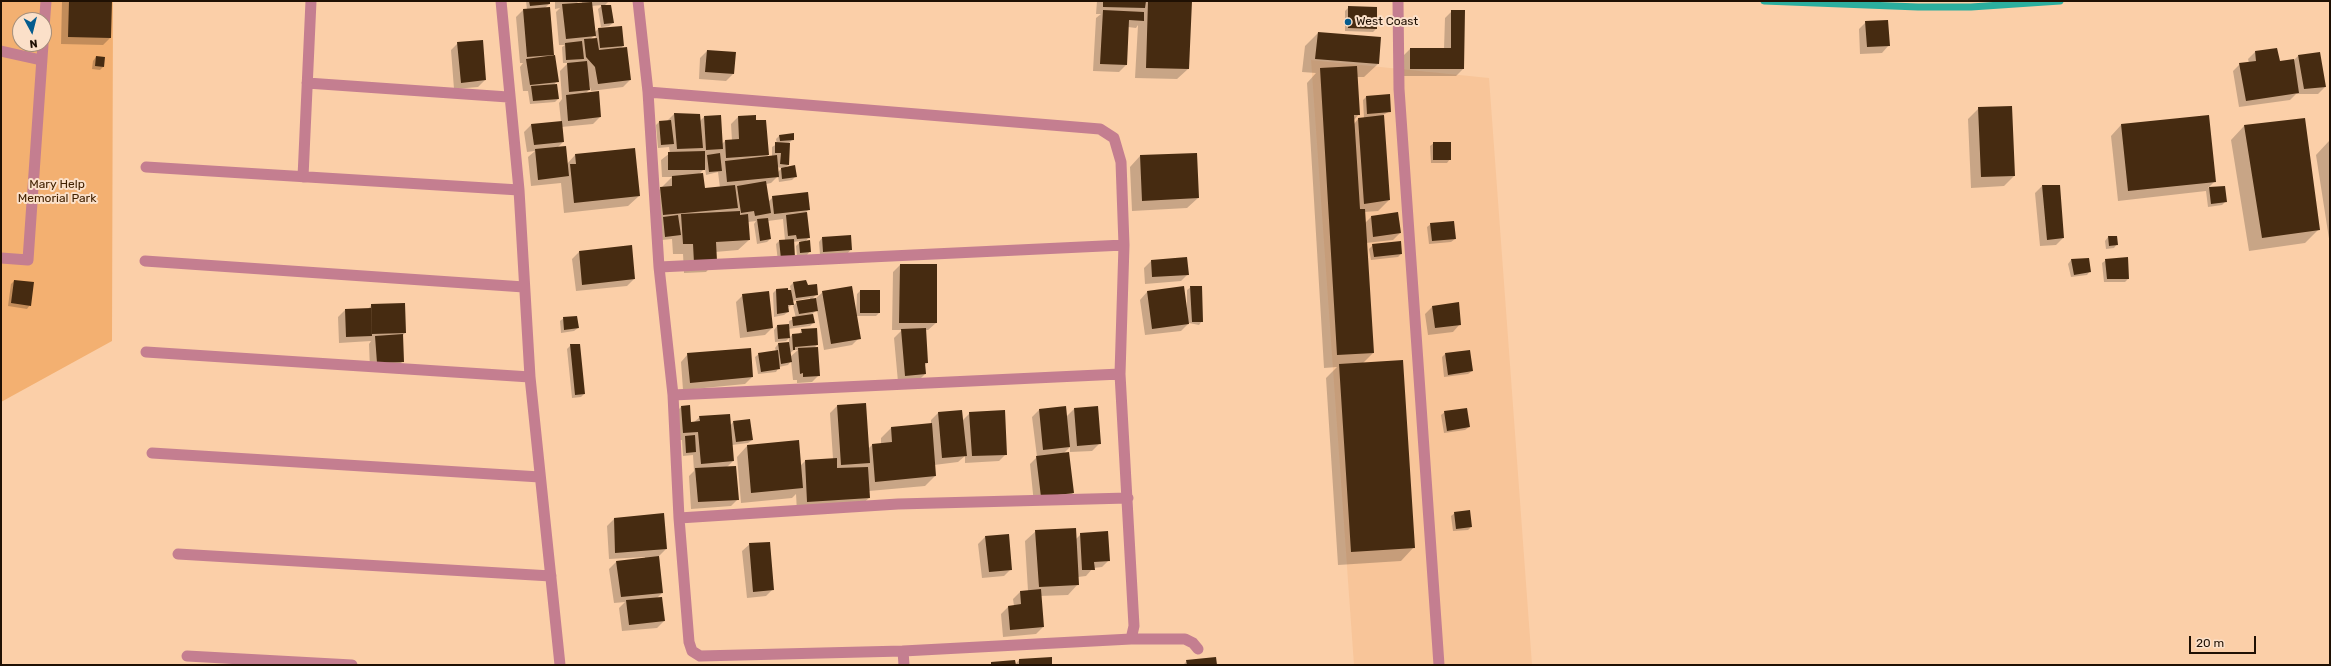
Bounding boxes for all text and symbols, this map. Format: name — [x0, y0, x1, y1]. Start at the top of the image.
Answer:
north arrow — [12, 12, 52, 52]
place label: West Coast — [1356, 15, 1418, 29]
marker: West Coast — [1343, 17, 1353, 27]
text: N — [29, 36, 38, 50]
park label: Mary Help Memorial Park — [18, 178, 96, 206]
scale bar — [2191, 628, 2258, 654]
text: 20 m — [2196, 636, 2224, 650]

